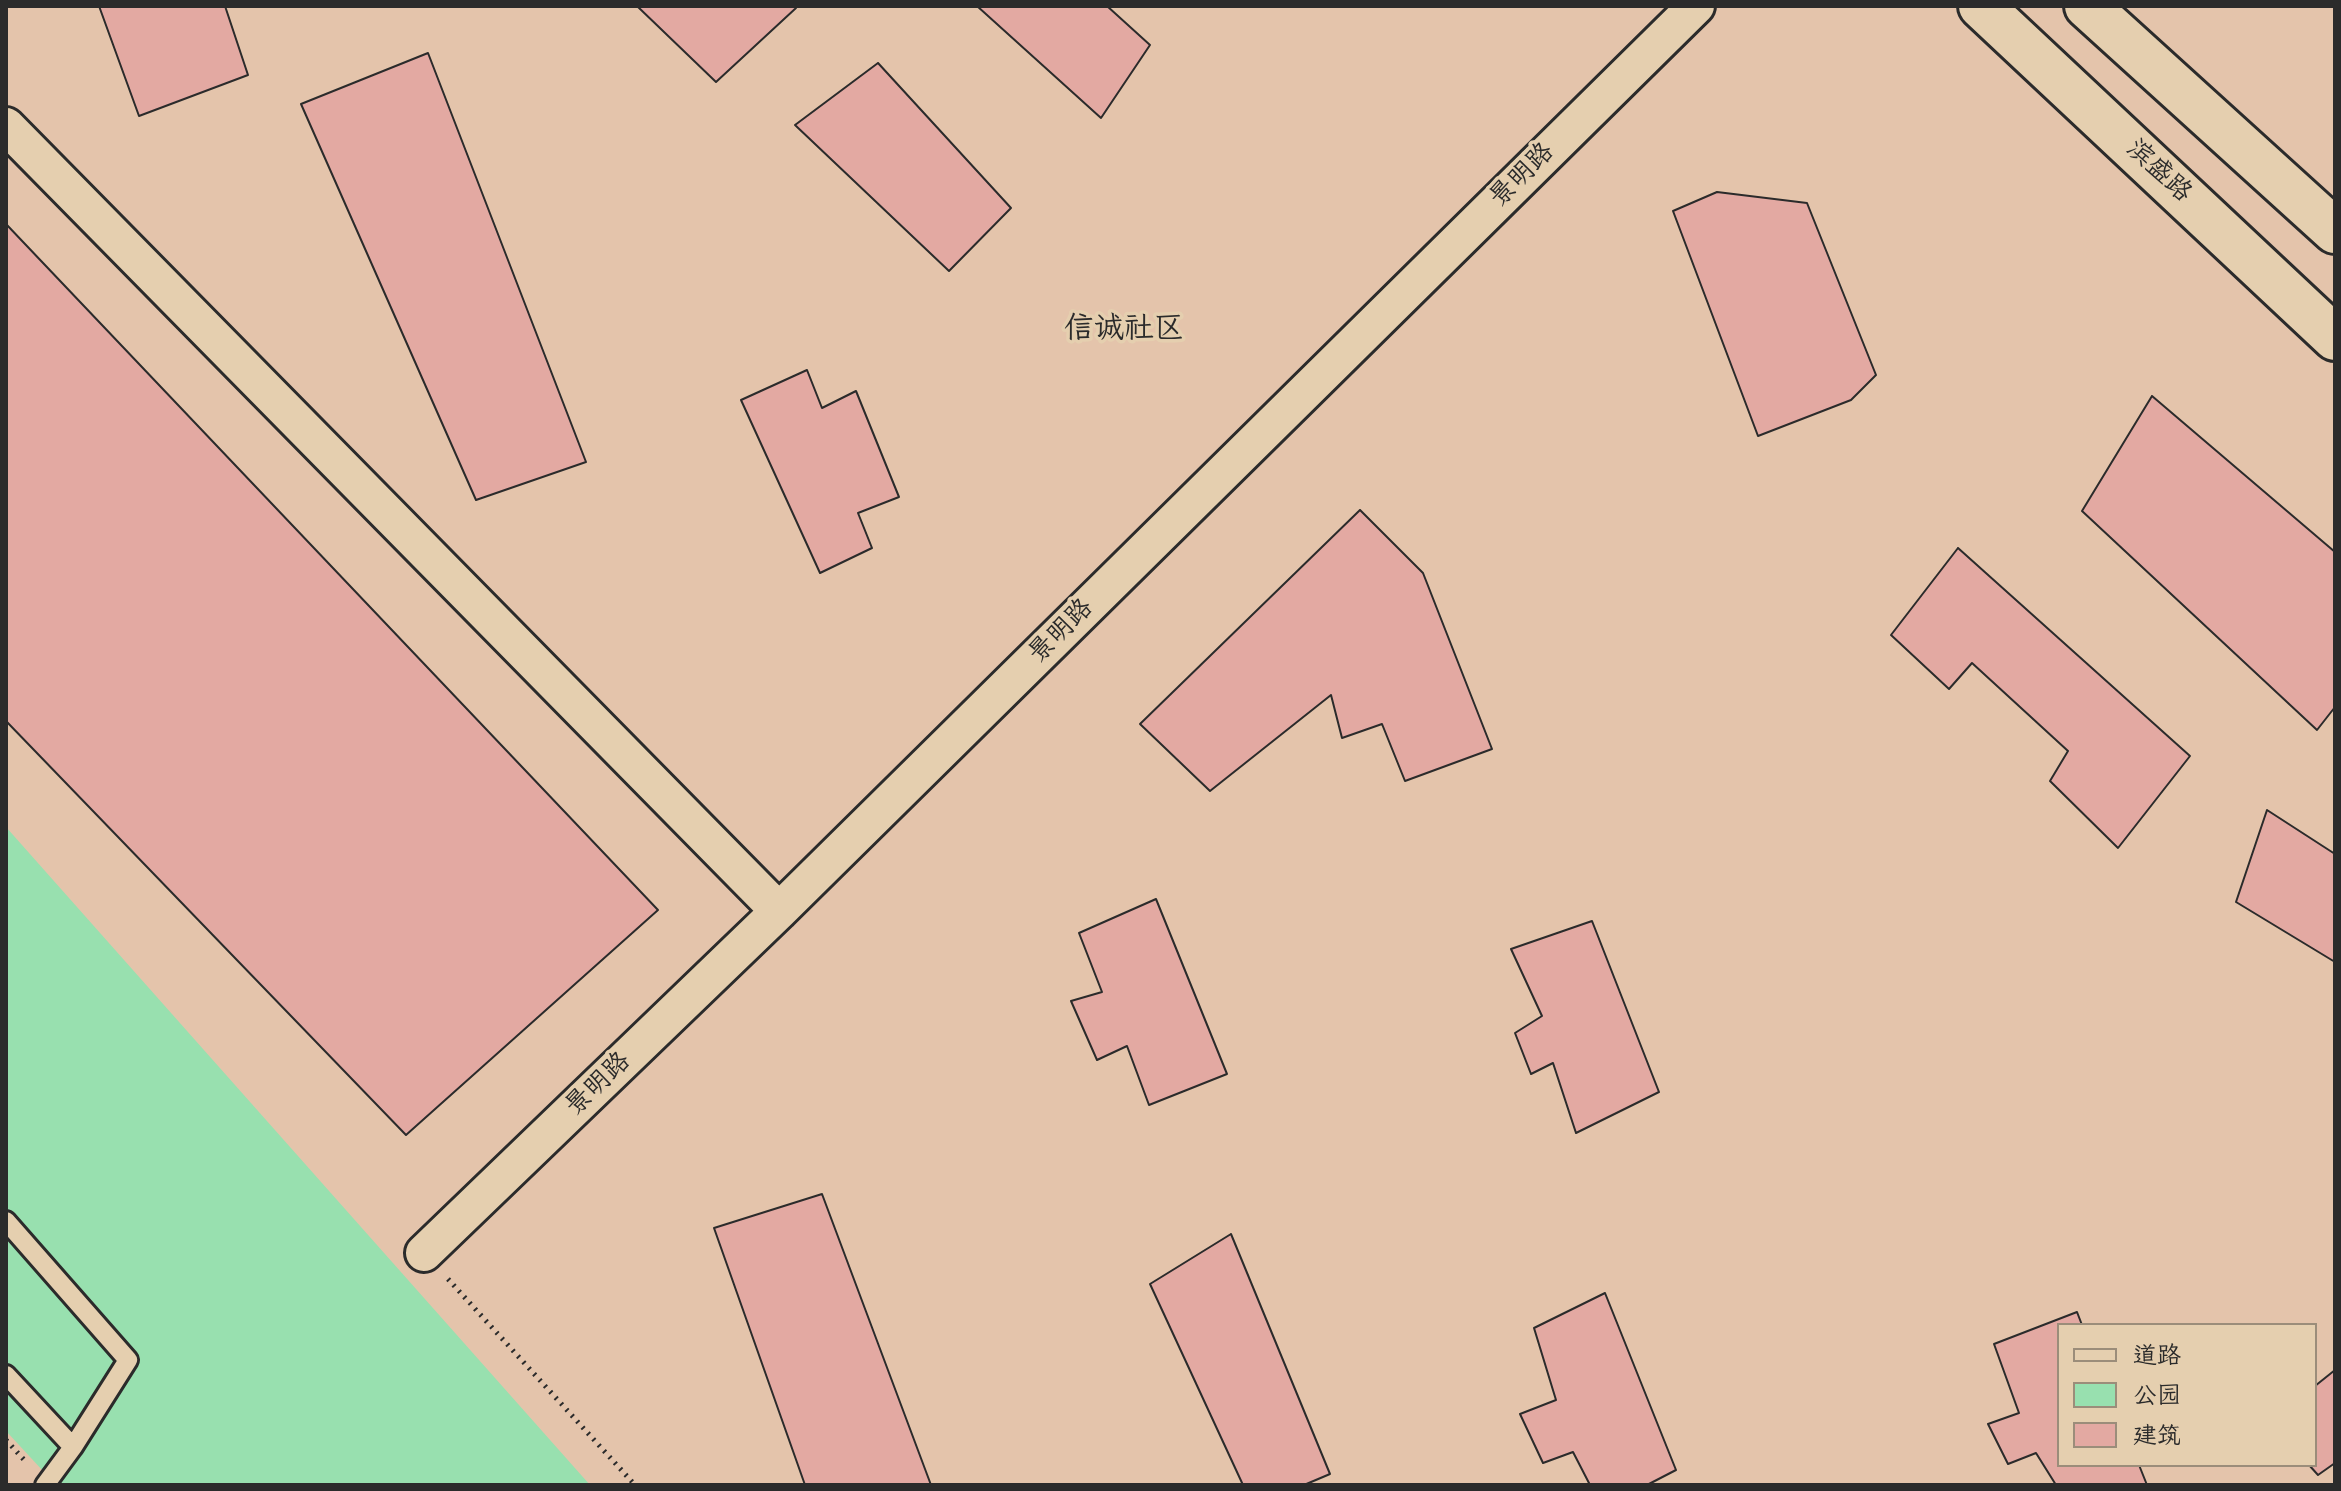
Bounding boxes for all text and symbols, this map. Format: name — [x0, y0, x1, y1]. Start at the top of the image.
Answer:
street label: 滨盛路 — [2119, 134, 2197, 210]
street label: 景明路 — [1484, 137, 1562, 215]
district label: 信诚社区 — [1064, 313, 1184, 349]
street label: 景明路 — [1023, 593, 1101, 671]
street label: 景明路 — [560, 1047, 638, 1123]
legend — [2057, 1323, 2317, 1467]
text: 道路 — [2133, 1339, 2181, 1373]
text: 公园 — [2133, 1379, 2181, 1413]
text: 建筑 — [2133, 1419, 2181, 1453]

